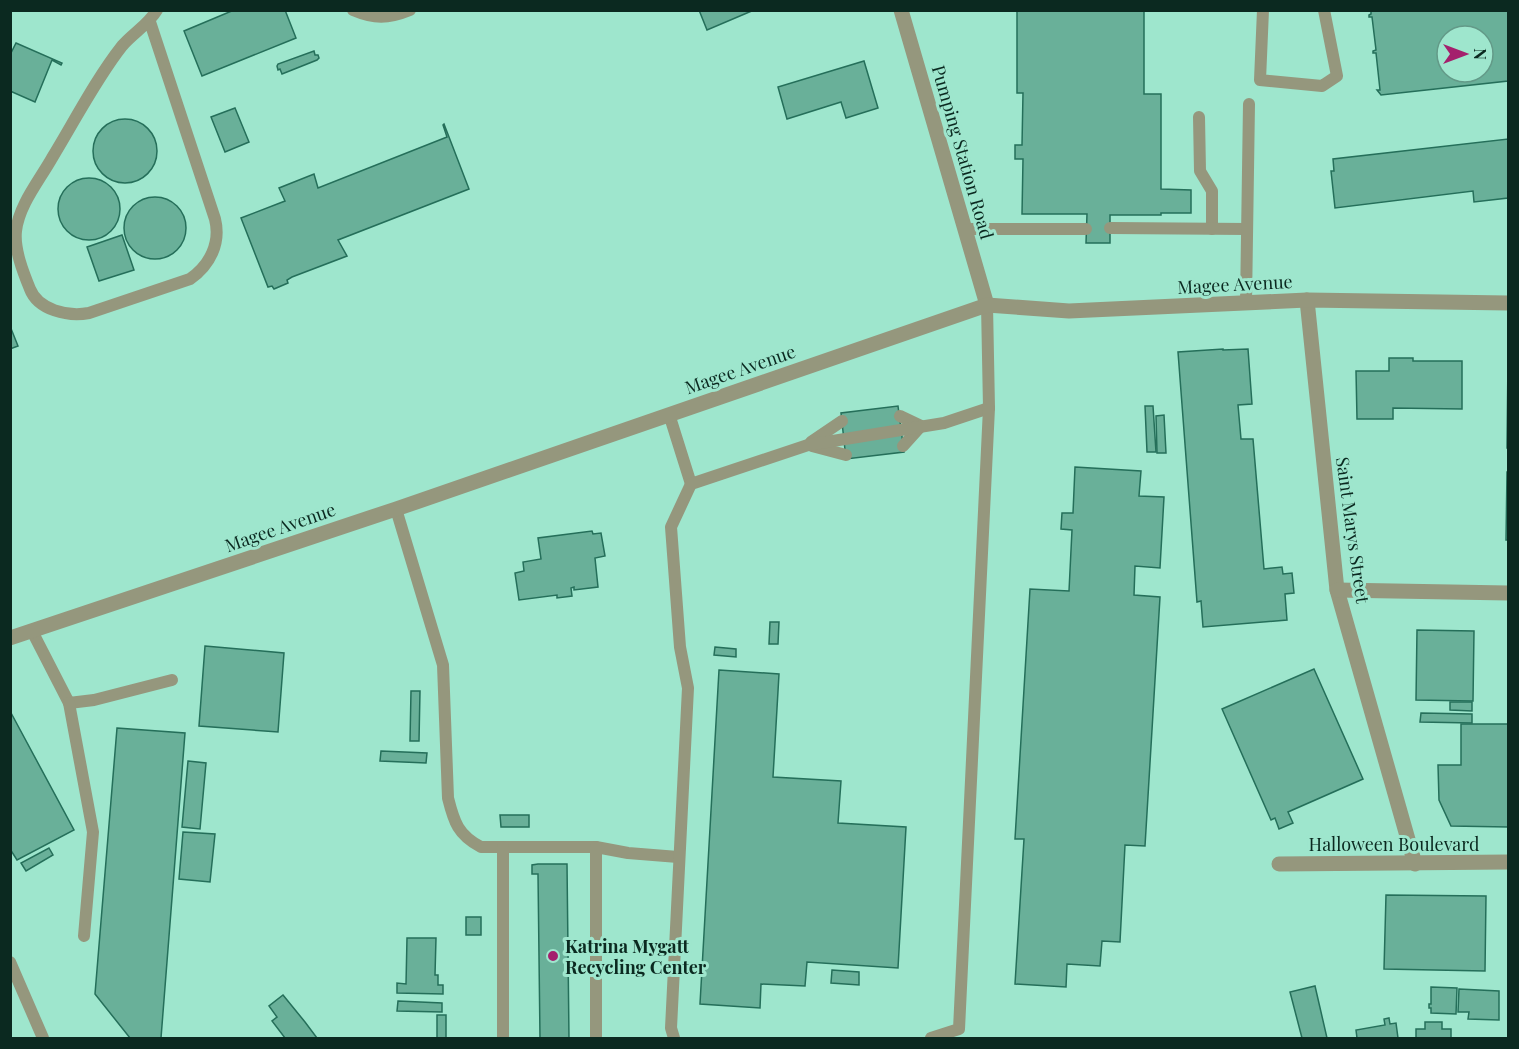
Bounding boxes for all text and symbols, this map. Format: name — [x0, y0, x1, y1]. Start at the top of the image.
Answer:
north arrow — [1435, 24, 1495, 84]
text: N — [1470, 48, 1491, 60]
street label: Pumping Station Road — [927, 62, 999, 242]
street label: Magee Avenue — [1177, 269, 1293, 299]
street label: Magee Avenue — [682, 339, 798, 399]
street label: Saint Marys Street — [1331, 455, 1375, 605]
street label: Magee Avenue — [222, 497, 338, 557]
street label: Halloween Boulevard — [1309, 832, 1480, 856]
place label: Katrina Mygatt Recycling Center — [565, 934, 707, 979]
marker: Katrina Mygatt Recycling Center — [546, 949, 560, 963]

